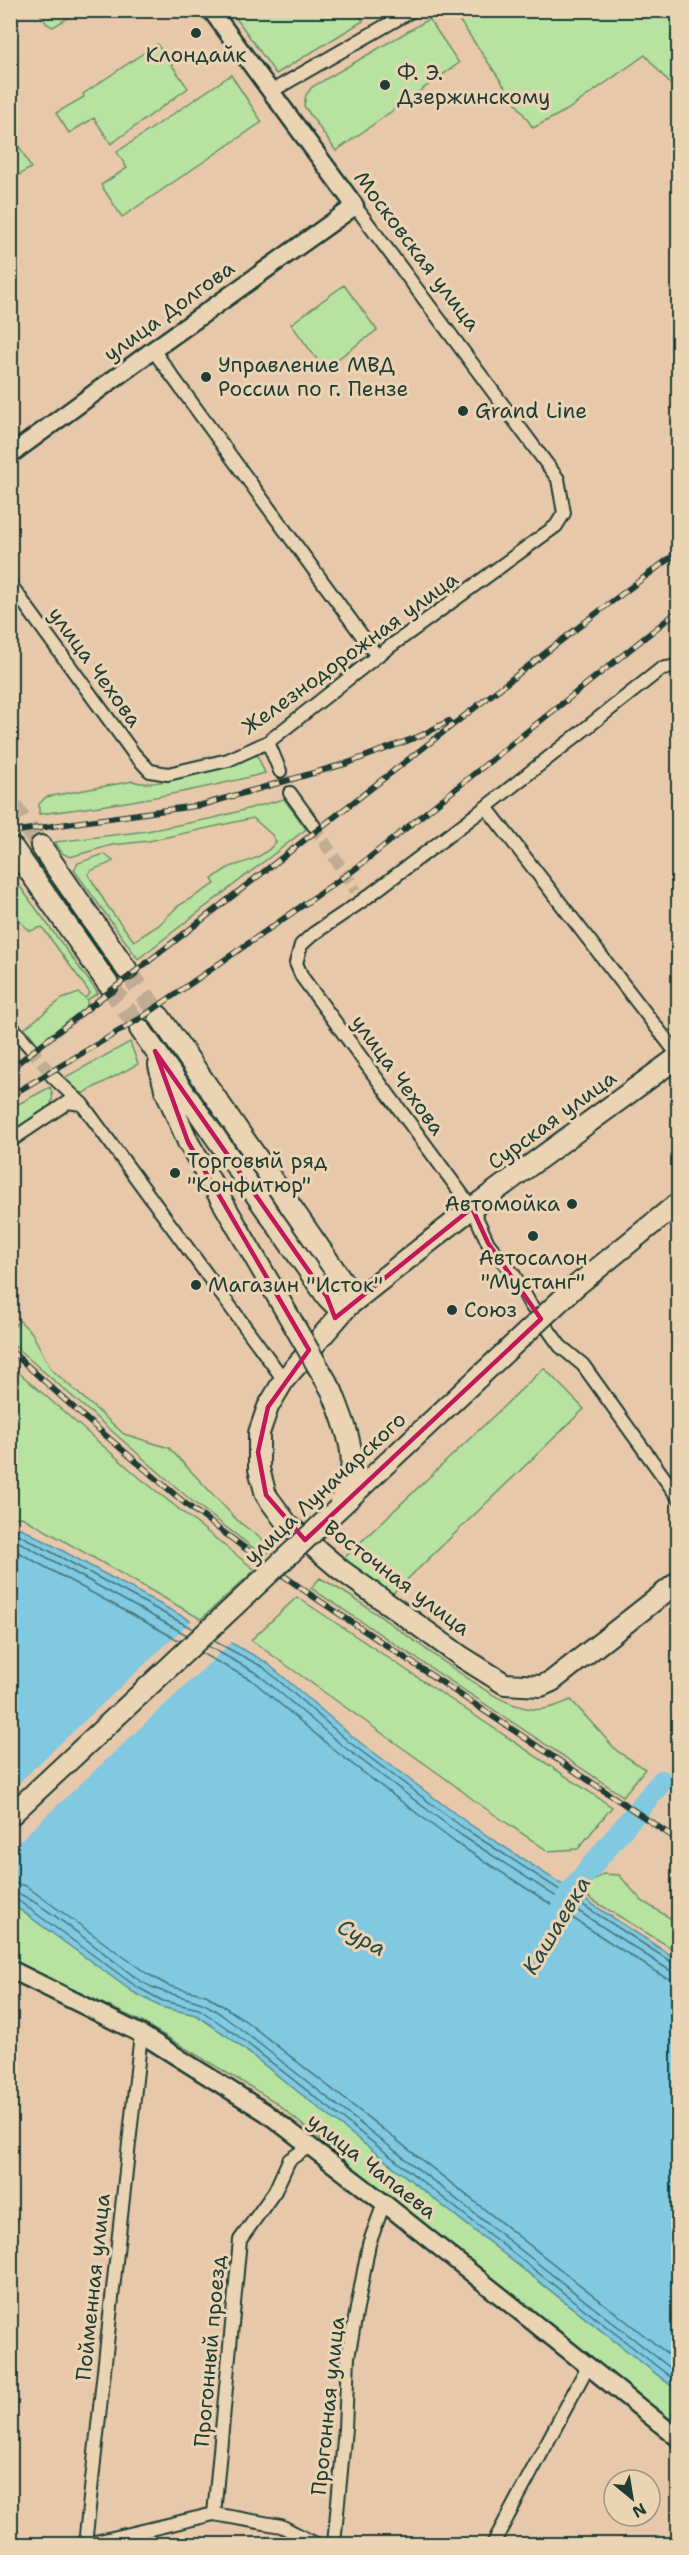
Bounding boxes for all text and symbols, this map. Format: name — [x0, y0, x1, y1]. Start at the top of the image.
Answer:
marker: Клондайк — [189, 26, 203, 40]
place label: Клондайк — [145, 41, 247, 69]
place label: Ф. Э. Дзержинскому — [397, 59, 550, 111]
marker: Ф. Э. Дзержинскому — [378, 78, 392, 92]
street label: Московская улица — [347, 165, 487, 337]
street label: улица Долгова — [98, 254, 240, 368]
place label: Управление МВД России по г. Пензе — [218, 351, 408, 403]
marker: Управление МВД России по г. Пензе — [199, 370, 213, 384]
place label: Grand Line — [475, 397, 587, 425]
marker: Grand Line — [456, 404, 470, 418]
street label: Железнодорожная улица — [236, 565, 464, 741]
street label: улица Чехова — [42, 601, 148, 733]
street label: улица Чехова — [345, 1009, 451, 1141]
street label: Сурская улица — [482, 1064, 622, 1176]
place label: Торговый ряд "Конфитюр" — [187, 1147, 327, 1199]
marker: Торговый ряд "Конфитюр" — [168, 1166, 182, 1180]
place label: Автомойка — [444, 1190, 560, 1218]
marker: Автомойка — [565, 1197, 579, 1211]
marker: Автосалон "Мустанг" — [526, 1229, 540, 1243]
place label: Автосалон "Мустанг" — [478, 1244, 588, 1296]
place label: Магазин "Исток" — [208, 1271, 383, 1299]
marker: Магазин "Исток" — [189, 1278, 203, 1292]
place label: Союз — [464, 1296, 517, 1324]
marker: Союз — [445, 1303, 459, 1317]
street label: улица Луначарского — [238, 1406, 412, 1570]
street label: Восточная улица — [318, 1514, 476, 1642]
water label: Кашаевка — [516, 1871, 597, 1980]
water label: Сура — [332, 1912, 391, 1963]
street label: улица Чапаева — [302, 2107, 442, 2225]
street label: Пойменная улица — [69, 2192, 117, 2382]
street label: Прогонный проезд — [188, 2254, 232, 2448]
street label: Прогонная улица — [305, 2315, 351, 2497]
north arrow — [602, 2468, 662, 2528]
text: N — [629, 2498, 650, 2523]

